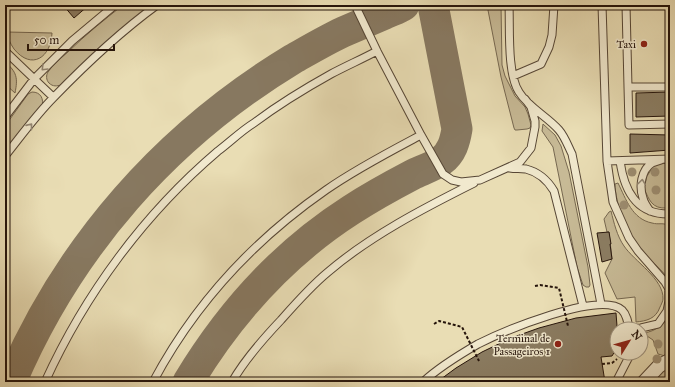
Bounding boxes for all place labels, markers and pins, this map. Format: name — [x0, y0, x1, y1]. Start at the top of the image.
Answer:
place label: Taxi — [617, 38, 636, 51]
marker: Taxi — [639, 39, 649, 49]
place label: Terminal de Passageiros 1 — [493, 332, 550, 358]
marker: Terminal de Passageiros 1 — [553, 339, 563, 349]

